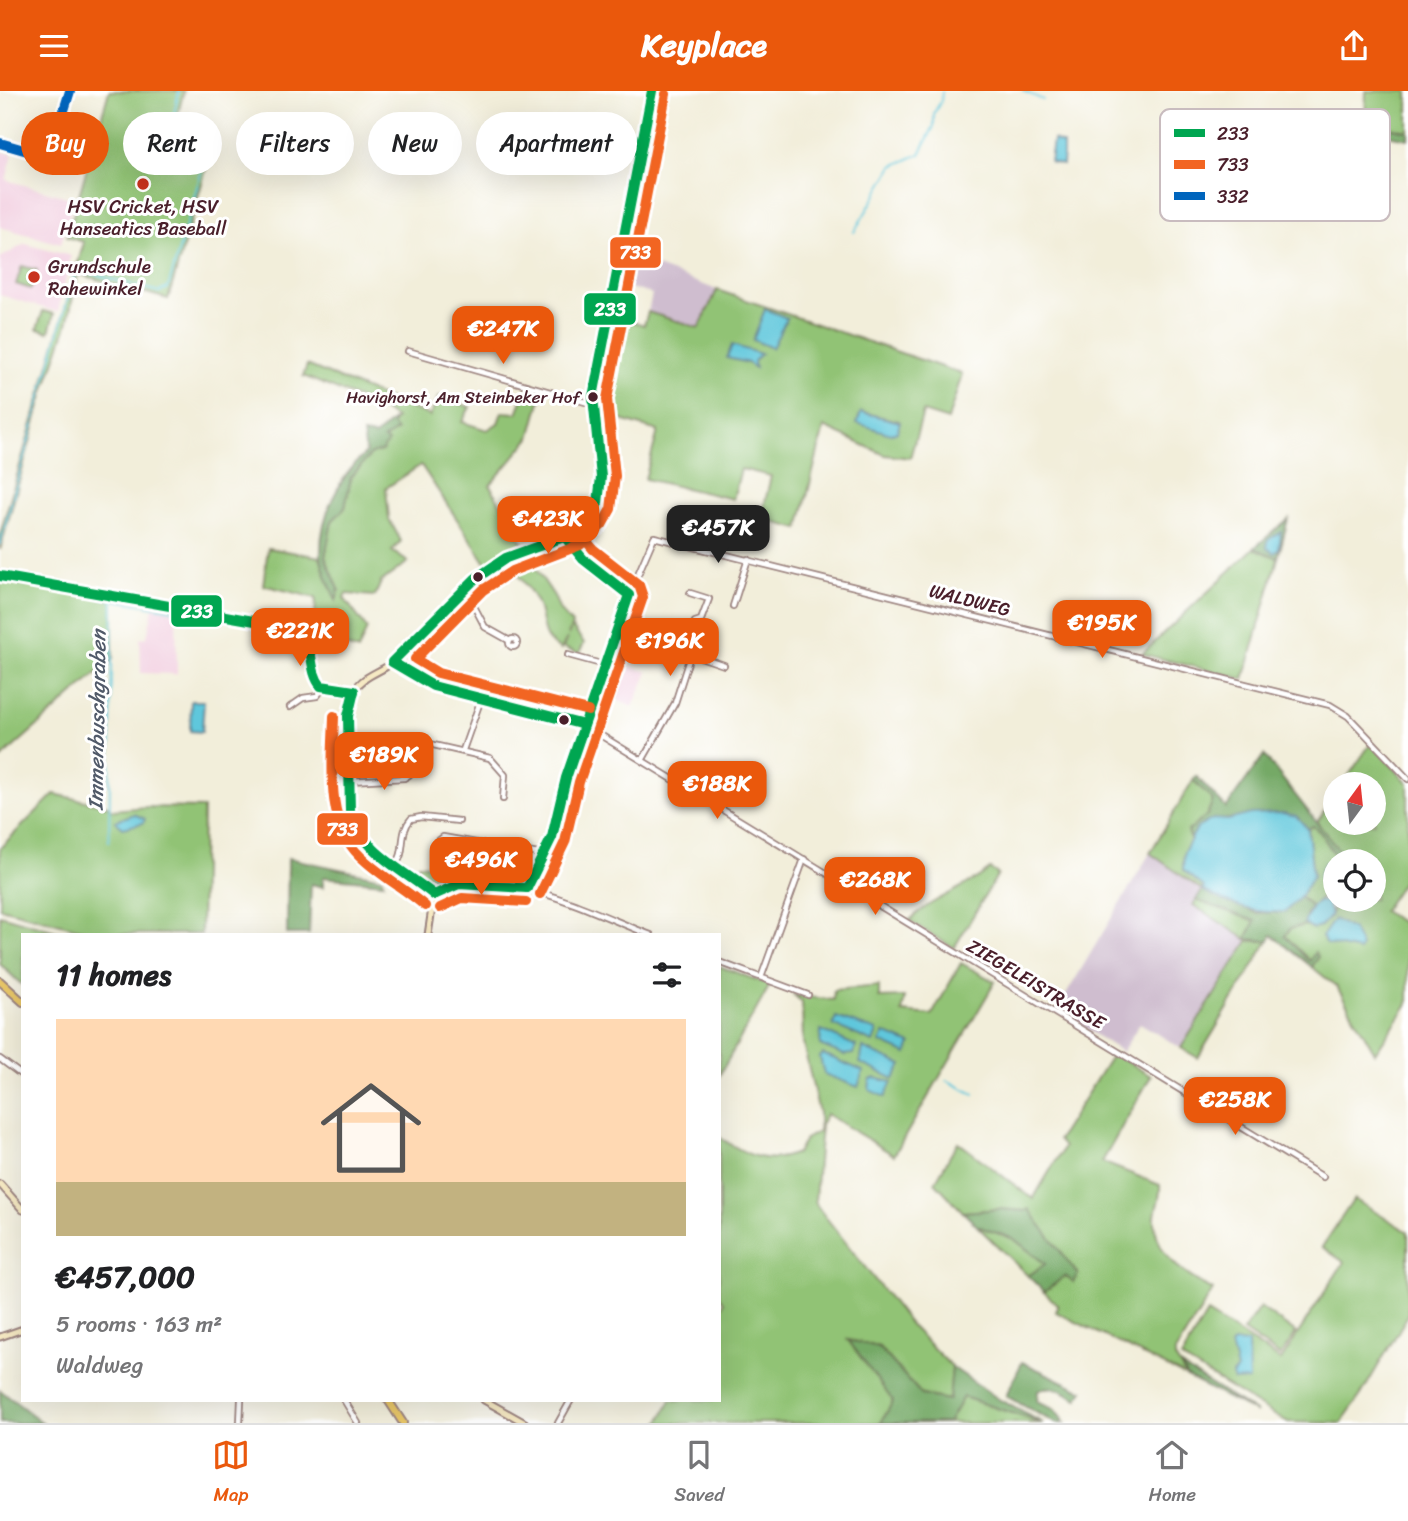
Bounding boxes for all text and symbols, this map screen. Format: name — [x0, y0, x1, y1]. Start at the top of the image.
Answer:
text: Keyplace — [641, 17, 767, 74]
icon: menu — [35, 27, 73, 65]
icon: share — [1335, 27, 1373, 65]
legend — [1160, 109, 1390, 221]
chip: Buy — [21, 112, 109, 175]
chip: Rent — [123, 112, 222, 175]
chip: Filters — [236, 112, 354, 175]
chip: New — [368, 112, 462, 175]
chip: Apartment — [476, 112, 637, 175]
text: 233 — [1217, 117, 1249, 150]
text: 733 — [1217, 148, 1249, 181]
marker: HSV Cricket, HSV Hanseatics Baseball — [135, 176, 151, 192]
text: 332 — [1217, 180, 1249, 213]
place label: HSV Cricket, HSV Hanseatics Baseball — [60, 190, 227, 245]
line badge: 733 — [609, 236, 662, 269]
text: 733 — [619, 236, 651, 269]
place label: Grundschule Rahewinkel — [48, 250, 151, 305]
marker: Grundschule Rahewinkel — [26, 269, 42, 285]
line badge: 233 — [583, 292, 637, 326]
text: 233 — [593, 293, 626, 326]
pin: €247K — [454, 307, 552, 366]
text: €247K — [468, 308, 538, 349]
place label: Havighorst, Am Steinbeker Hof — [346, 382, 582, 412]
marker: Havighorst, Am Steinbeker Hof — [586, 390, 600, 404]
pin: €423K — [499, 497, 597, 556]
text: €423K — [513, 498, 583, 539]
pin: €457K — [669, 505, 767, 565]
text: €457K — [683, 507, 753, 548]
unlabelled marker — [471, 570, 485, 584]
street label: WALDWEG — [926, 574, 1014, 626]
line badge: 233 — [170, 594, 223, 628]
text: 233 — [180, 595, 213, 628]
pin: €195K — [1053, 601, 1151, 660]
text: €195K — [1068, 602, 1136, 643]
pin: €221K — [251, 609, 349, 668]
text: €221K — [267, 610, 333, 651]
pin: €196K — [621, 619, 719, 678]
text: €196K — [637, 620, 703, 661]
water label: Immenbuschgraben — [76, 627, 118, 811]
unlabelled marker — [557, 713, 571, 727]
pin: €189K — [335, 733, 433, 792]
text: €189K — [350, 734, 418, 775]
pin: €188K — [668, 761, 766, 821]
text: €188K — [684, 763, 750, 804]
north arrow — [1323, 772, 1386, 835]
map controls — [1323, 772, 1386, 912]
line badge: 733 — [316, 812, 369, 846]
text: 733 — [326, 813, 358, 846]
pin: €496K — [432, 837, 530, 897]
text: €496K — [446, 839, 516, 880]
button: locate — [1323, 849, 1386, 912]
pin: €268K — [826, 857, 924, 917]
text: €268K — [840, 859, 910, 900]
street label: ZIEGELEISTRASSE — [960, 929, 1113, 1039]
text: 11 homes — [56, 948, 171, 1002]
icon: filters — [648, 956, 686, 994]
icon: home — [308, 1065, 434, 1191]
pin: €258K — [1186, 1077, 1284, 1137]
text: €258K — [1200, 1079, 1270, 1120]
text: €457,000 — [56, 1250, 195, 1304]
text: 5 rooms · 163 m² — [56, 1304, 222, 1345]
text: Waldweg — [56, 1345, 143, 1386]
tab: Map — [212, 1436, 250, 1511]
tab: Saved — [674, 1436, 724, 1511]
tab: Home — [1148, 1436, 1196, 1511]

